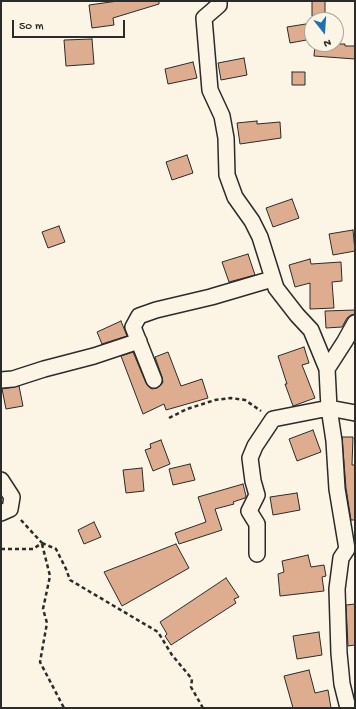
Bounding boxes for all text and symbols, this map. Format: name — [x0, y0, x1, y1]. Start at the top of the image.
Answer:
scale bar — [14, 12, 127, 38]
north arrow — [304, 12, 344, 52]
text: 50 m — [19, 20, 44, 34]
text: N — [322, 36, 332, 49]

